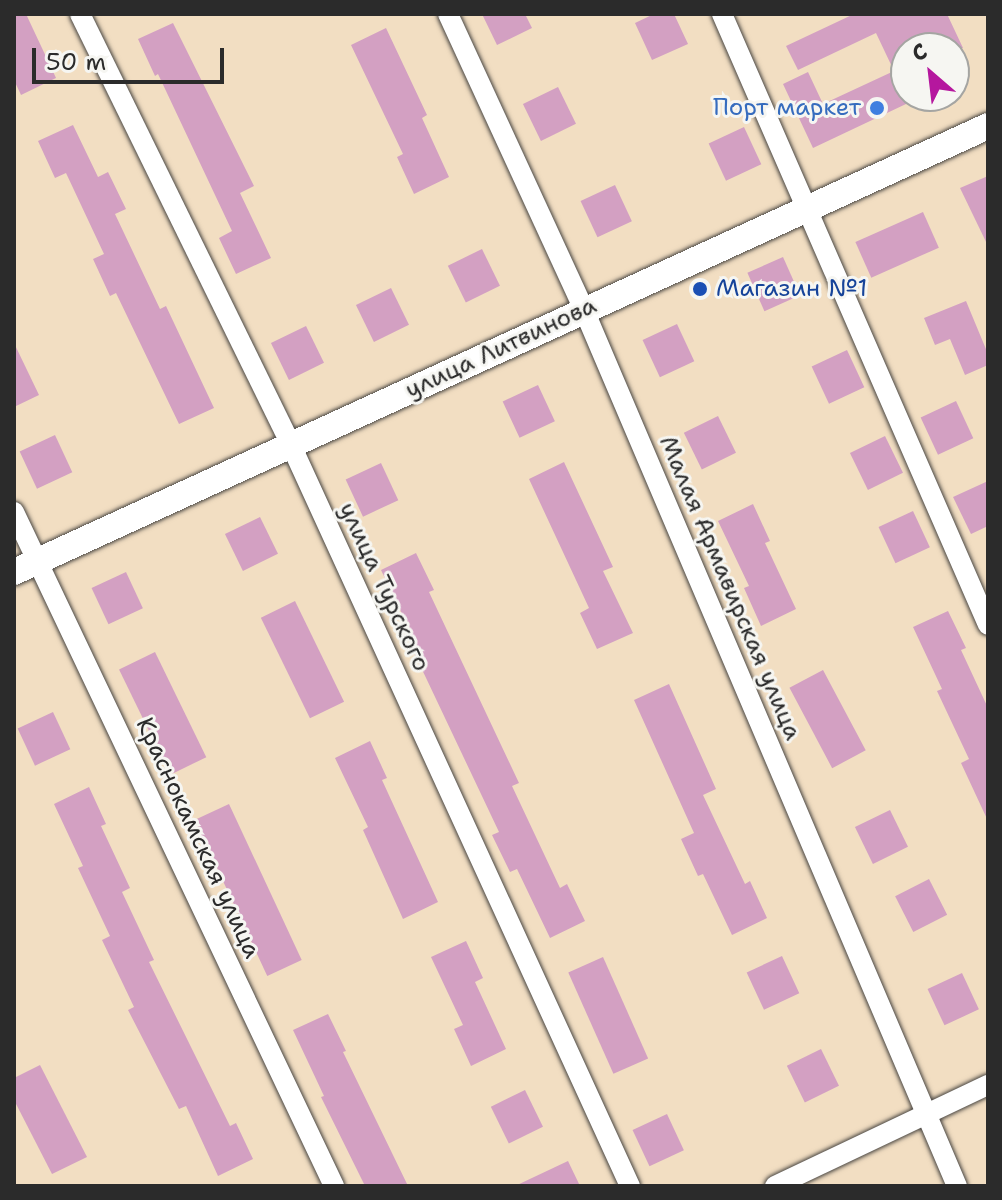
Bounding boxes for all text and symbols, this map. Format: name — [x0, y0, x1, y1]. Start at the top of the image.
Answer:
scale bar — [36, 32, 228, 82]
north arrow — [890, 32, 970, 112]
text: С — [907, 36, 932, 68]
text: 50 m — [46, 46, 106, 78]
place label: Порт маркет — [713, 94, 861, 122]
marker: Порт маркет — [868, 99, 886, 117]
place label: Магазин №1 — [716, 275, 867, 303]
marker: Магазин №1 — [691, 280, 709, 298]
street label: улица Литвинова — [401, 291, 601, 405]
street label: Малая Армавирская улица — [653, 432, 807, 744]
street label: улица Турского — [332, 498, 436, 676]
street label: Краснокамская улица — [130, 713, 266, 963]

